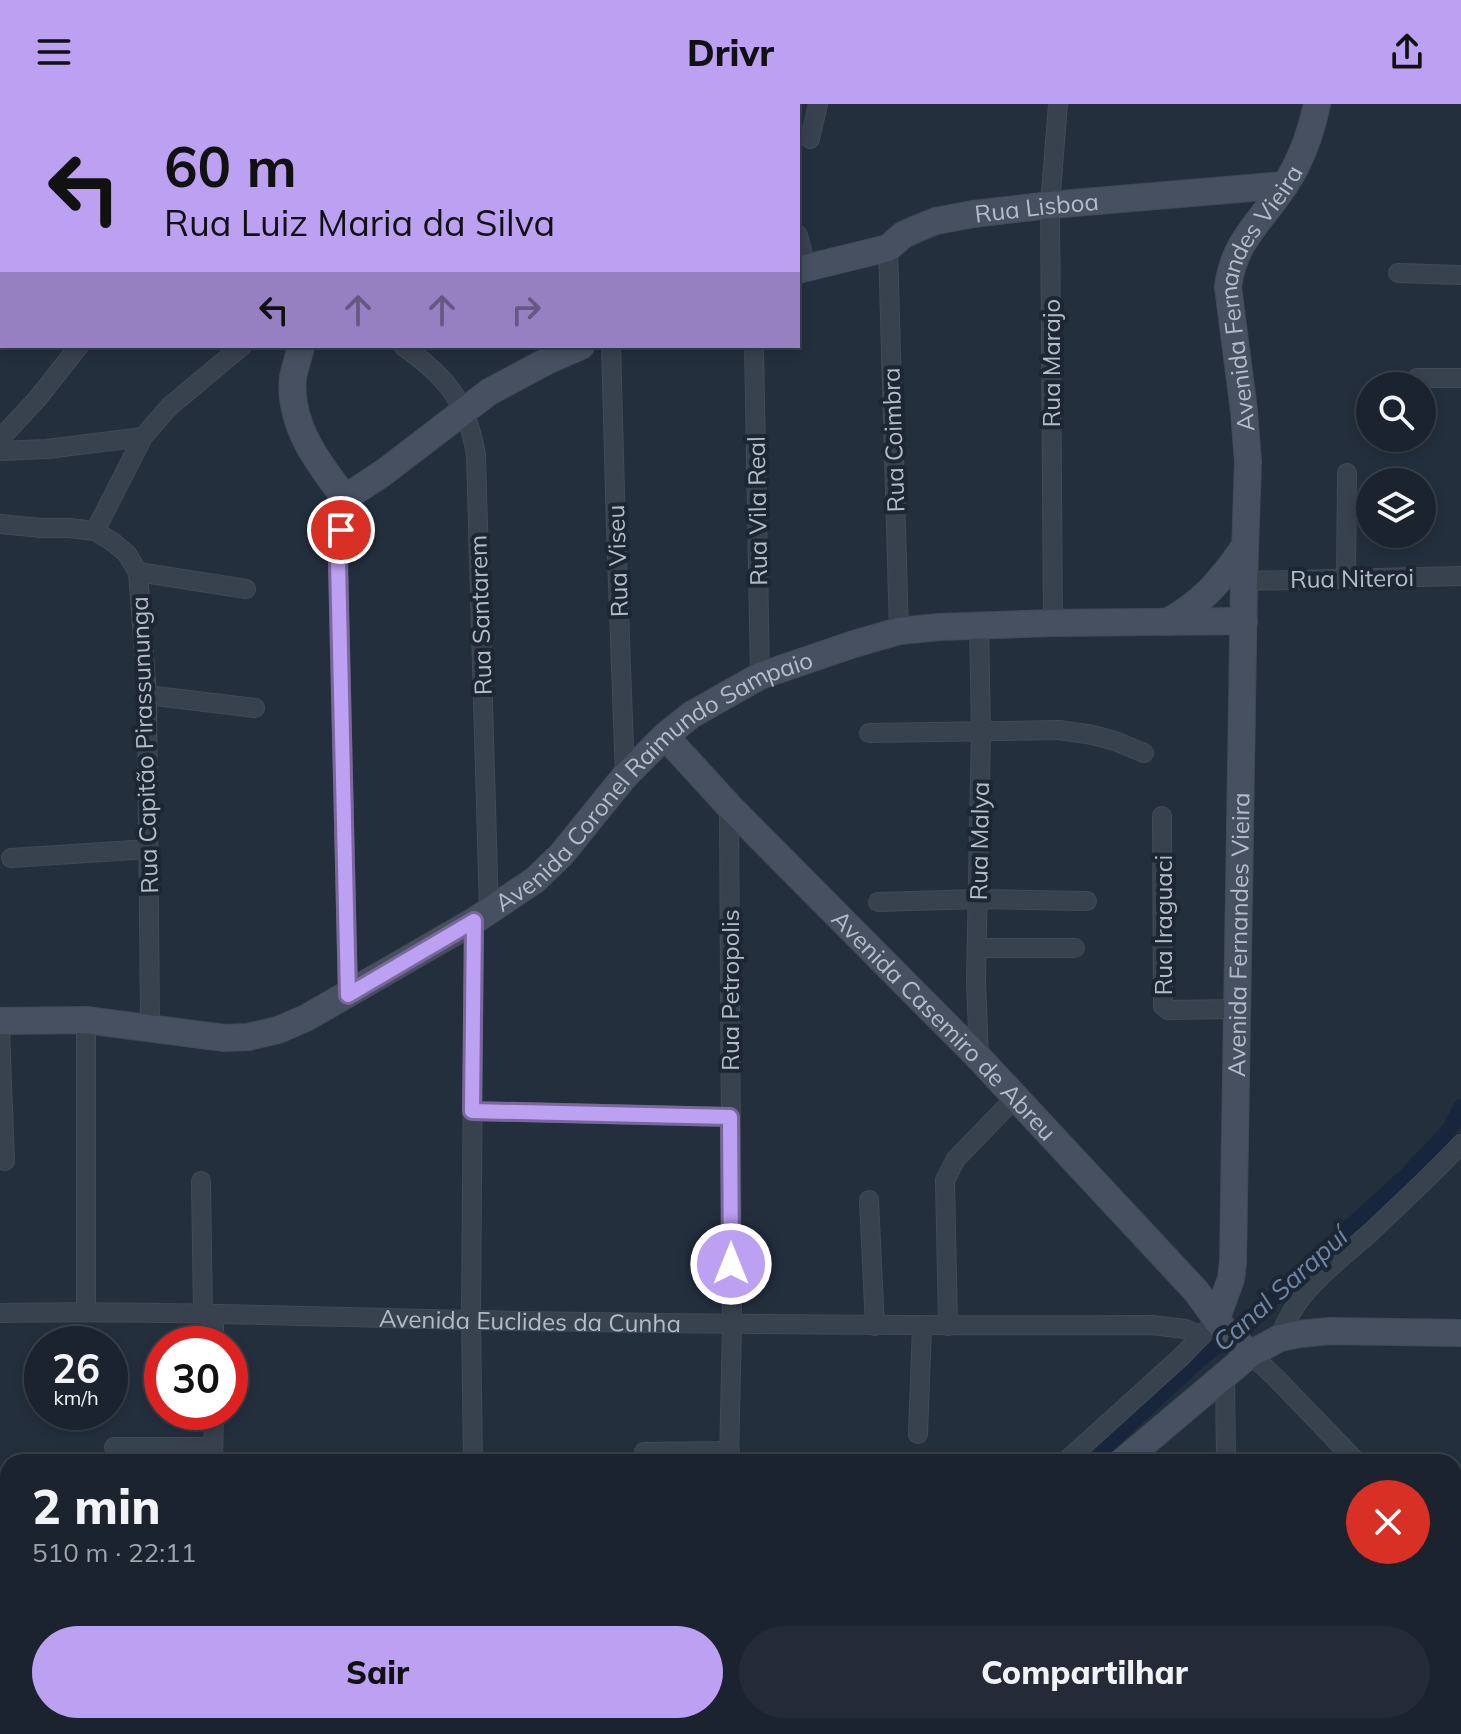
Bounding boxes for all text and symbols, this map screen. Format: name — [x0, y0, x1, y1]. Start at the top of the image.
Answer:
icon: menu — [32, 30, 76, 74]
text: Drivr — [687, 30, 774, 75]
icon: share — [1385, 30, 1429, 74]
text: 60 m — [164, 131, 297, 201]
icon: left — [32, 136, 136, 240]
street label: Avenida Fernandes Vieira — [1213, 160, 1309, 433]
street label: Rua Lisboa — [973, 186, 1100, 229]
text: Rua Luiz Maria da Silva — [164, 200, 555, 245]
icon: left — [252, 288, 296, 332]
icon: ahead — [336, 288, 380, 332]
icon: ahead — [420, 288, 464, 332]
icon: right — [504, 288, 548, 332]
street label: Rua Marajo — [1036, 299, 1066, 427]
street label: Rua Coimbra — [875, 367, 911, 513]
map controls — [1356, 372, 1436, 548]
button: search — [1356, 372, 1436, 452]
street label: Rua Vila Real — [741, 436, 773, 586]
button: layers — [1356, 468, 1436, 548]
pin — [307, 496, 375, 564]
street label: Rua Viseu — [600, 504, 634, 618]
icon: arrive — [319, 508, 363, 552]
street label: Rua Santarem — [462, 535, 498, 695]
street label: Rua Niteroi — [1290, 562, 1414, 594]
street label: Rua Capitão Pirassununga — [124, 596, 164, 894]
street label: Avenida Coronel Raimundo Sampaio — [489, 644, 817, 918]
street label: Rua Malya — [963, 781, 995, 901]
street label: Avenida Fernandes Vieira — [1221, 792, 1256, 1077]
street label: Rua Iraguaci — [1148, 855, 1178, 995]
street label: Avenida Casemiro de Abreu — [826, 904, 1063, 1146]
street label: Rua Petropolis — [715, 909, 745, 1071]
water label: Canal Sarapuí — [1206, 1217, 1357, 1358]
position arrow — [689, 1222, 773, 1306]
street label: Avenida Euclides da Cunha — [378, 1303, 681, 1338]
speed limit sign: 30 — [144, 1326, 248, 1430]
text: 26 — [52, 1343, 100, 1393]
text: km/h — [53, 1385, 99, 1410]
text: 2 min — [32, 1476, 161, 1536]
button: close — [1346, 1480, 1430, 1564]
text: 510 m · 22:11 — [32, 1536, 196, 1569]
button: Sair — [32, 1626, 723, 1718]
button: Compartilhar — [739, 1626, 1430, 1718]

